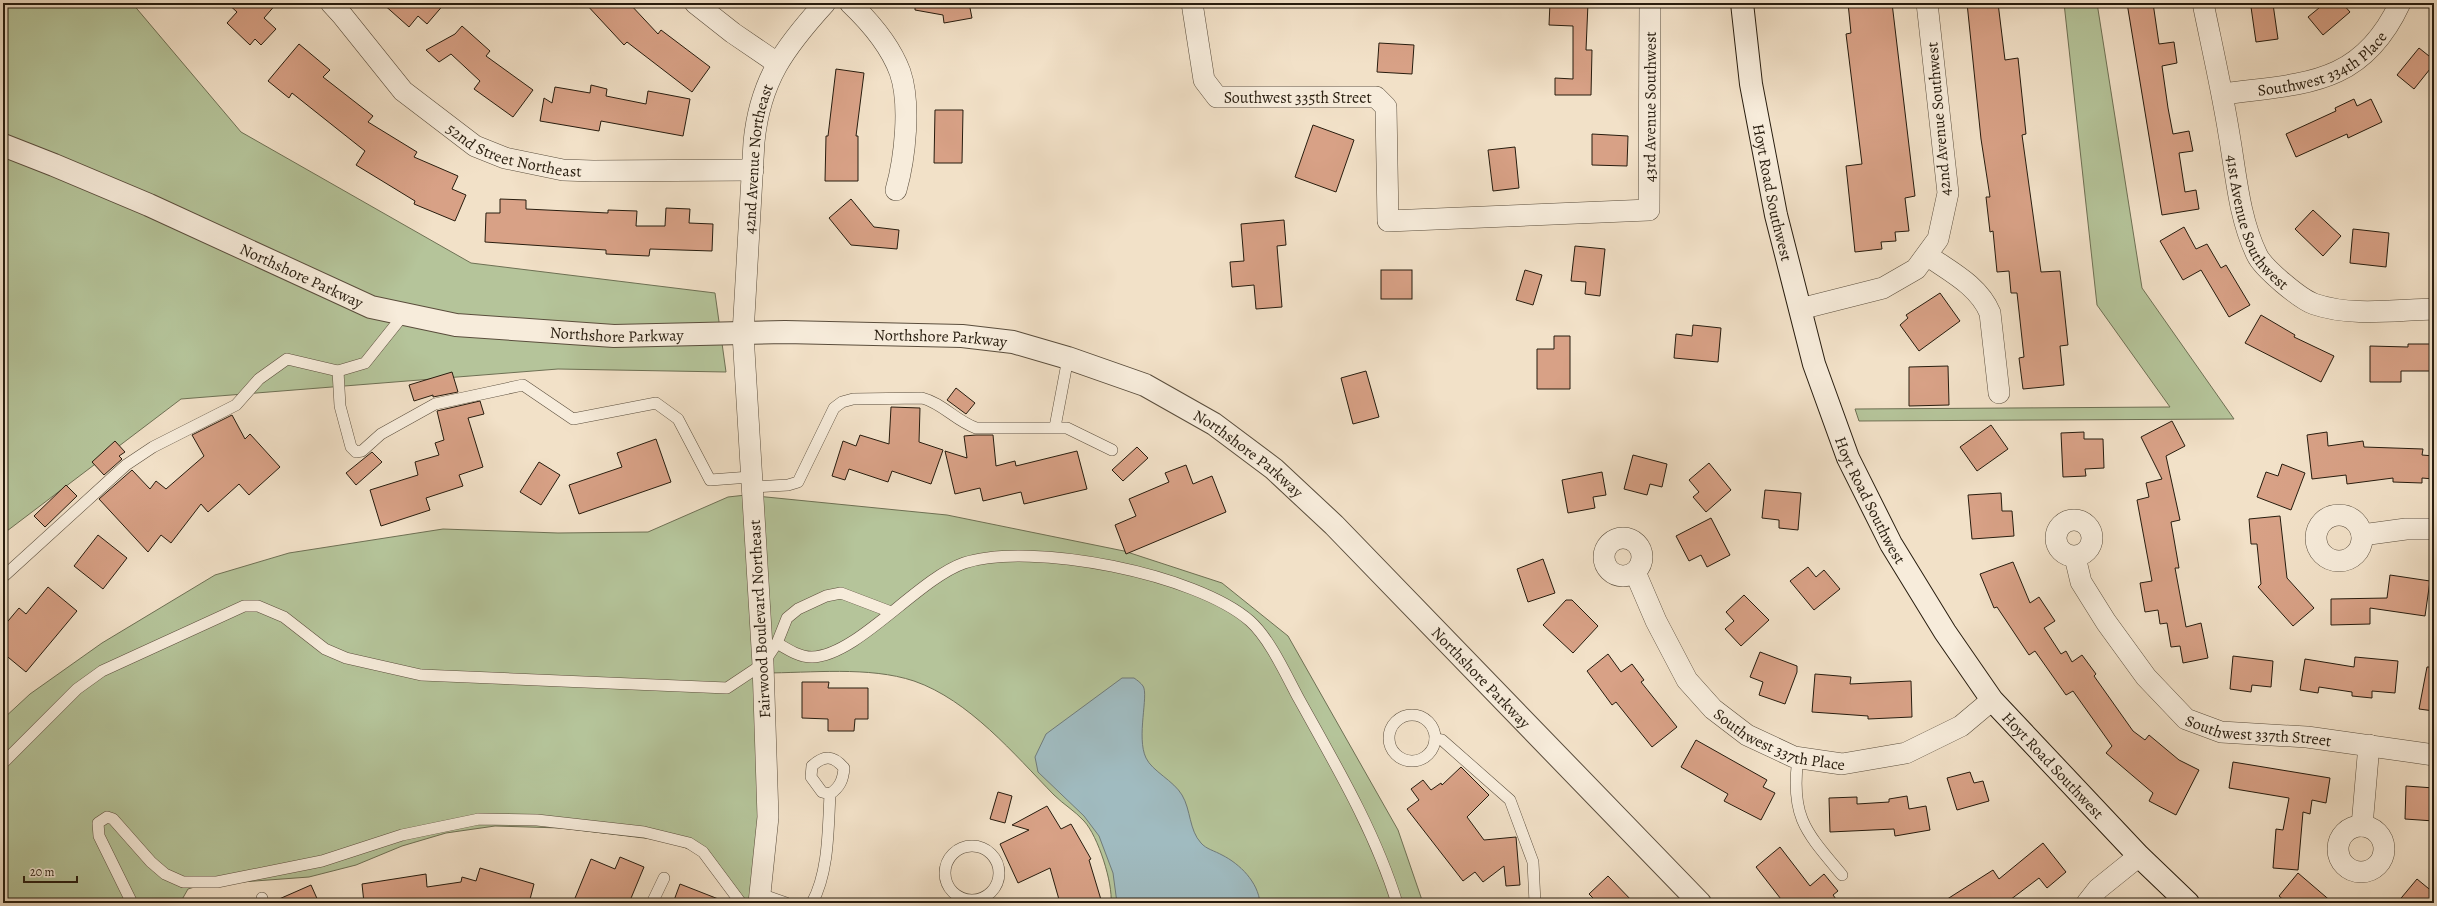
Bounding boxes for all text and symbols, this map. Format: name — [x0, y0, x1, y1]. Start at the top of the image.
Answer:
street label: Southwest 334th Place — [2256, 27, 2392, 102]
street label: 43rd Avenue Southwest — [1639, 31, 1662, 182]
street label: 42nd Avenue Southwest — [1921, 41, 1957, 197]
street label: 42nd Avenue Northeast — [739, 81, 779, 235]
street label: Southwest 335th Street — [1224, 87, 1372, 109]
street label: 52nd Street Northeast — [442, 118, 582, 183]
street label: Hoyt Road Southwest — [1747, 122, 1797, 264]
street label: 41st Avenue Southwest — [2220, 153, 2293, 295]
street label: Northshore Parkway — [236, 238, 368, 314]
street label: Northshore Parkway — [549, 322, 685, 348]
street label: Northshore Parkway — [873, 324, 1009, 353]
street label: Northshore Parkway — [1189, 405, 1308, 504]
street label: Hoyt Road Southwest — [1829, 433, 1911, 568]
street label: Fairwood Boulevard Northeast — [744, 519, 776, 719]
street label: Northshore Parkway — [1426, 622, 1536, 734]
street label: Southwest 337th Place — [1709, 703, 1846, 776]
street label: Hoyt Road Southwest — [1997, 707, 2108, 824]
street label: Southwest 337th Street — [2182, 710, 2333, 752]
scale bar — [24, 858, 77, 884]
text: 20 m — [30, 864, 54, 880]

